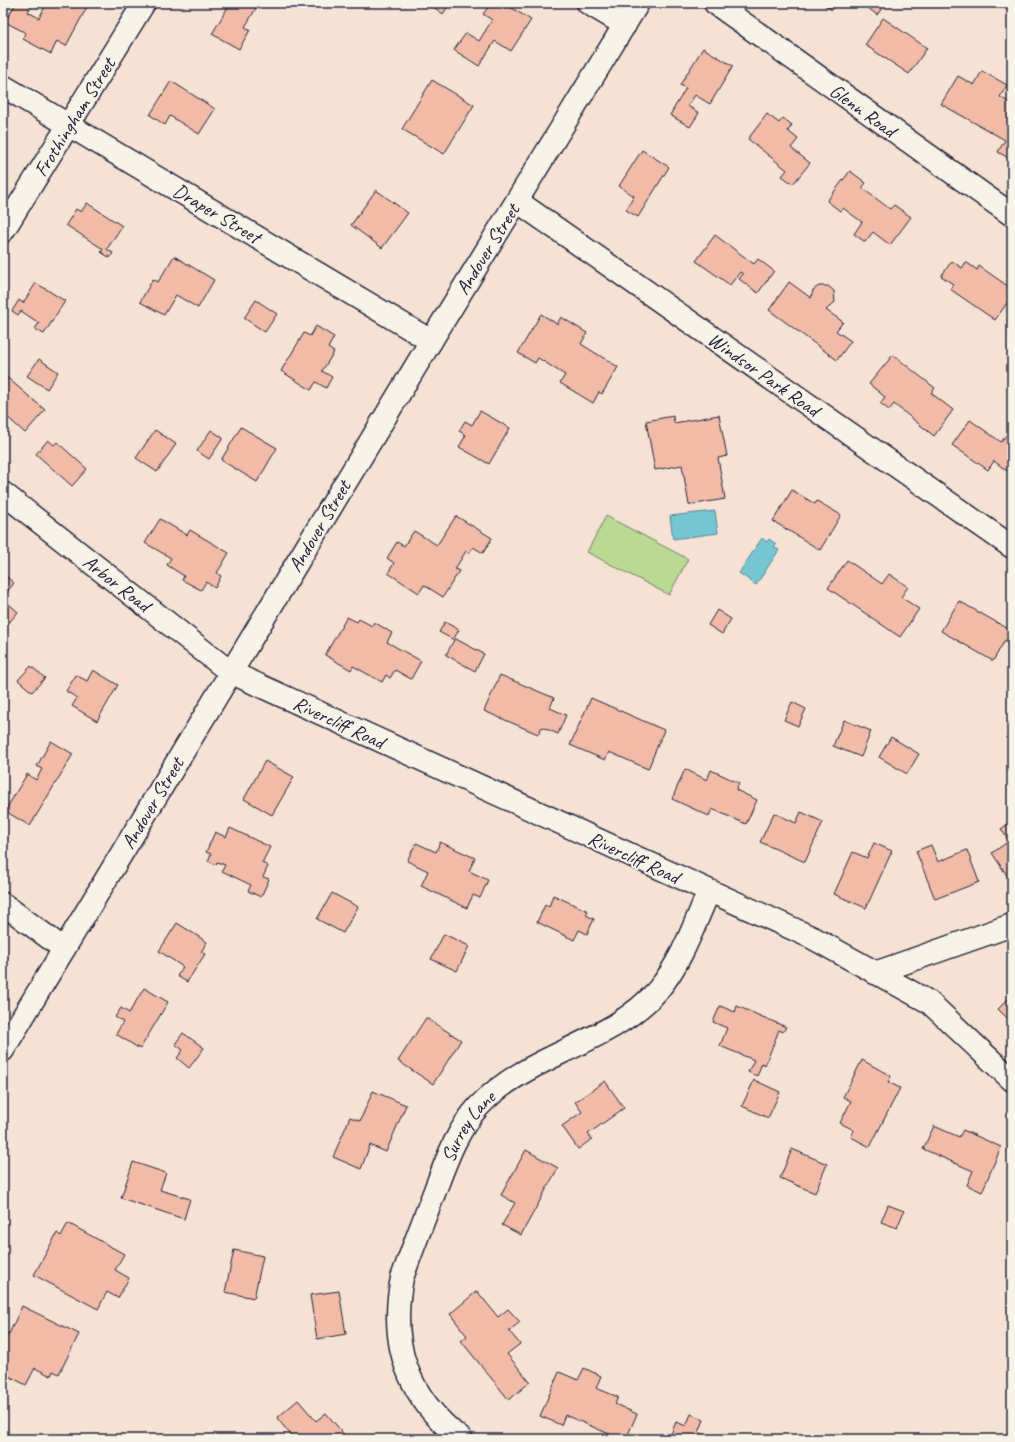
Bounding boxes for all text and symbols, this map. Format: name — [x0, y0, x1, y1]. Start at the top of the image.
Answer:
street label: Frothingham Street — [28, 51, 122, 181]
street label: Glenn Road — [825, 78, 903, 145]
street label: Draper Street — [169, 178, 268, 251]
street label: Andover Street — [450, 197, 526, 299]
street label: Windsor Park Road — [703, 327, 827, 424]
street label: Andover Street — [282, 474, 358, 576]
street label: Arbor Road — [78, 549, 158, 619]
street label: Rivercliff Road — [289, 690, 391, 756]
street label: Andover Street — [115, 751, 191, 853]
street label: Rivercliff Road — [584, 825, 686, 891]
street label: Surrey Lane — [435, 1084, 501, 1166]

